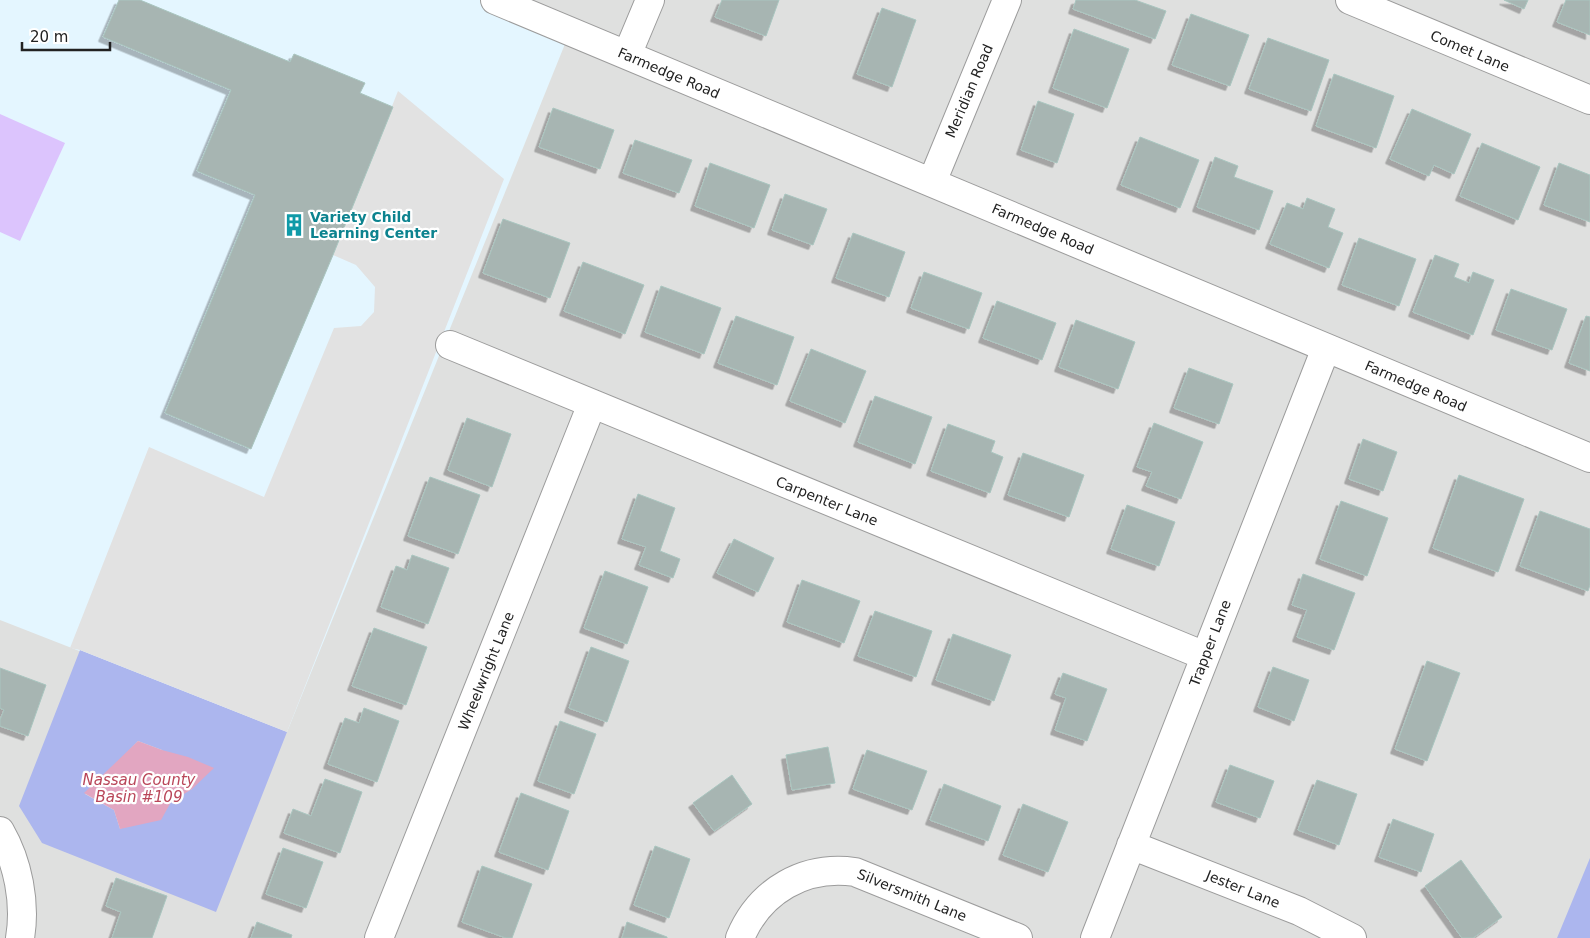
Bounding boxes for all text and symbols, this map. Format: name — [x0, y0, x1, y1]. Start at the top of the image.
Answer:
scale bar — [22, 20, 110, 52]
street label: Comet Lane — [1428, 27, 1512, 75]
text: 20 m — [30, 28, 68, 46]
street label: Meridian Road — [942, 42, 996, 140]
street label: Farmedge Road — [616, 44, 722, 102]
street label: Farmedge Road — [990, 200, 1096, 258]
place label: Variety Child Learning Center — [310, 209, 437, 241]
building icon: Variety Child Learning Center — [281, 212, 307, 238]
street label: Farmedge Road — [1363, 357, 1469, 415]
street label: Carpenter Lane — [774, 473, 880, 529]
street label: Trapper Lane — [1186, 598, 1234, 689]
street label: Wheelwright Lane — [455, 609, 517, 733]
water label: Nassau County Basin #109 — [83, 771, 197, 806]
street label: Silversmith Lane — [855, 866, 969, 924]
street label: Jester Lane — [1203, 867, 1282, 911]

